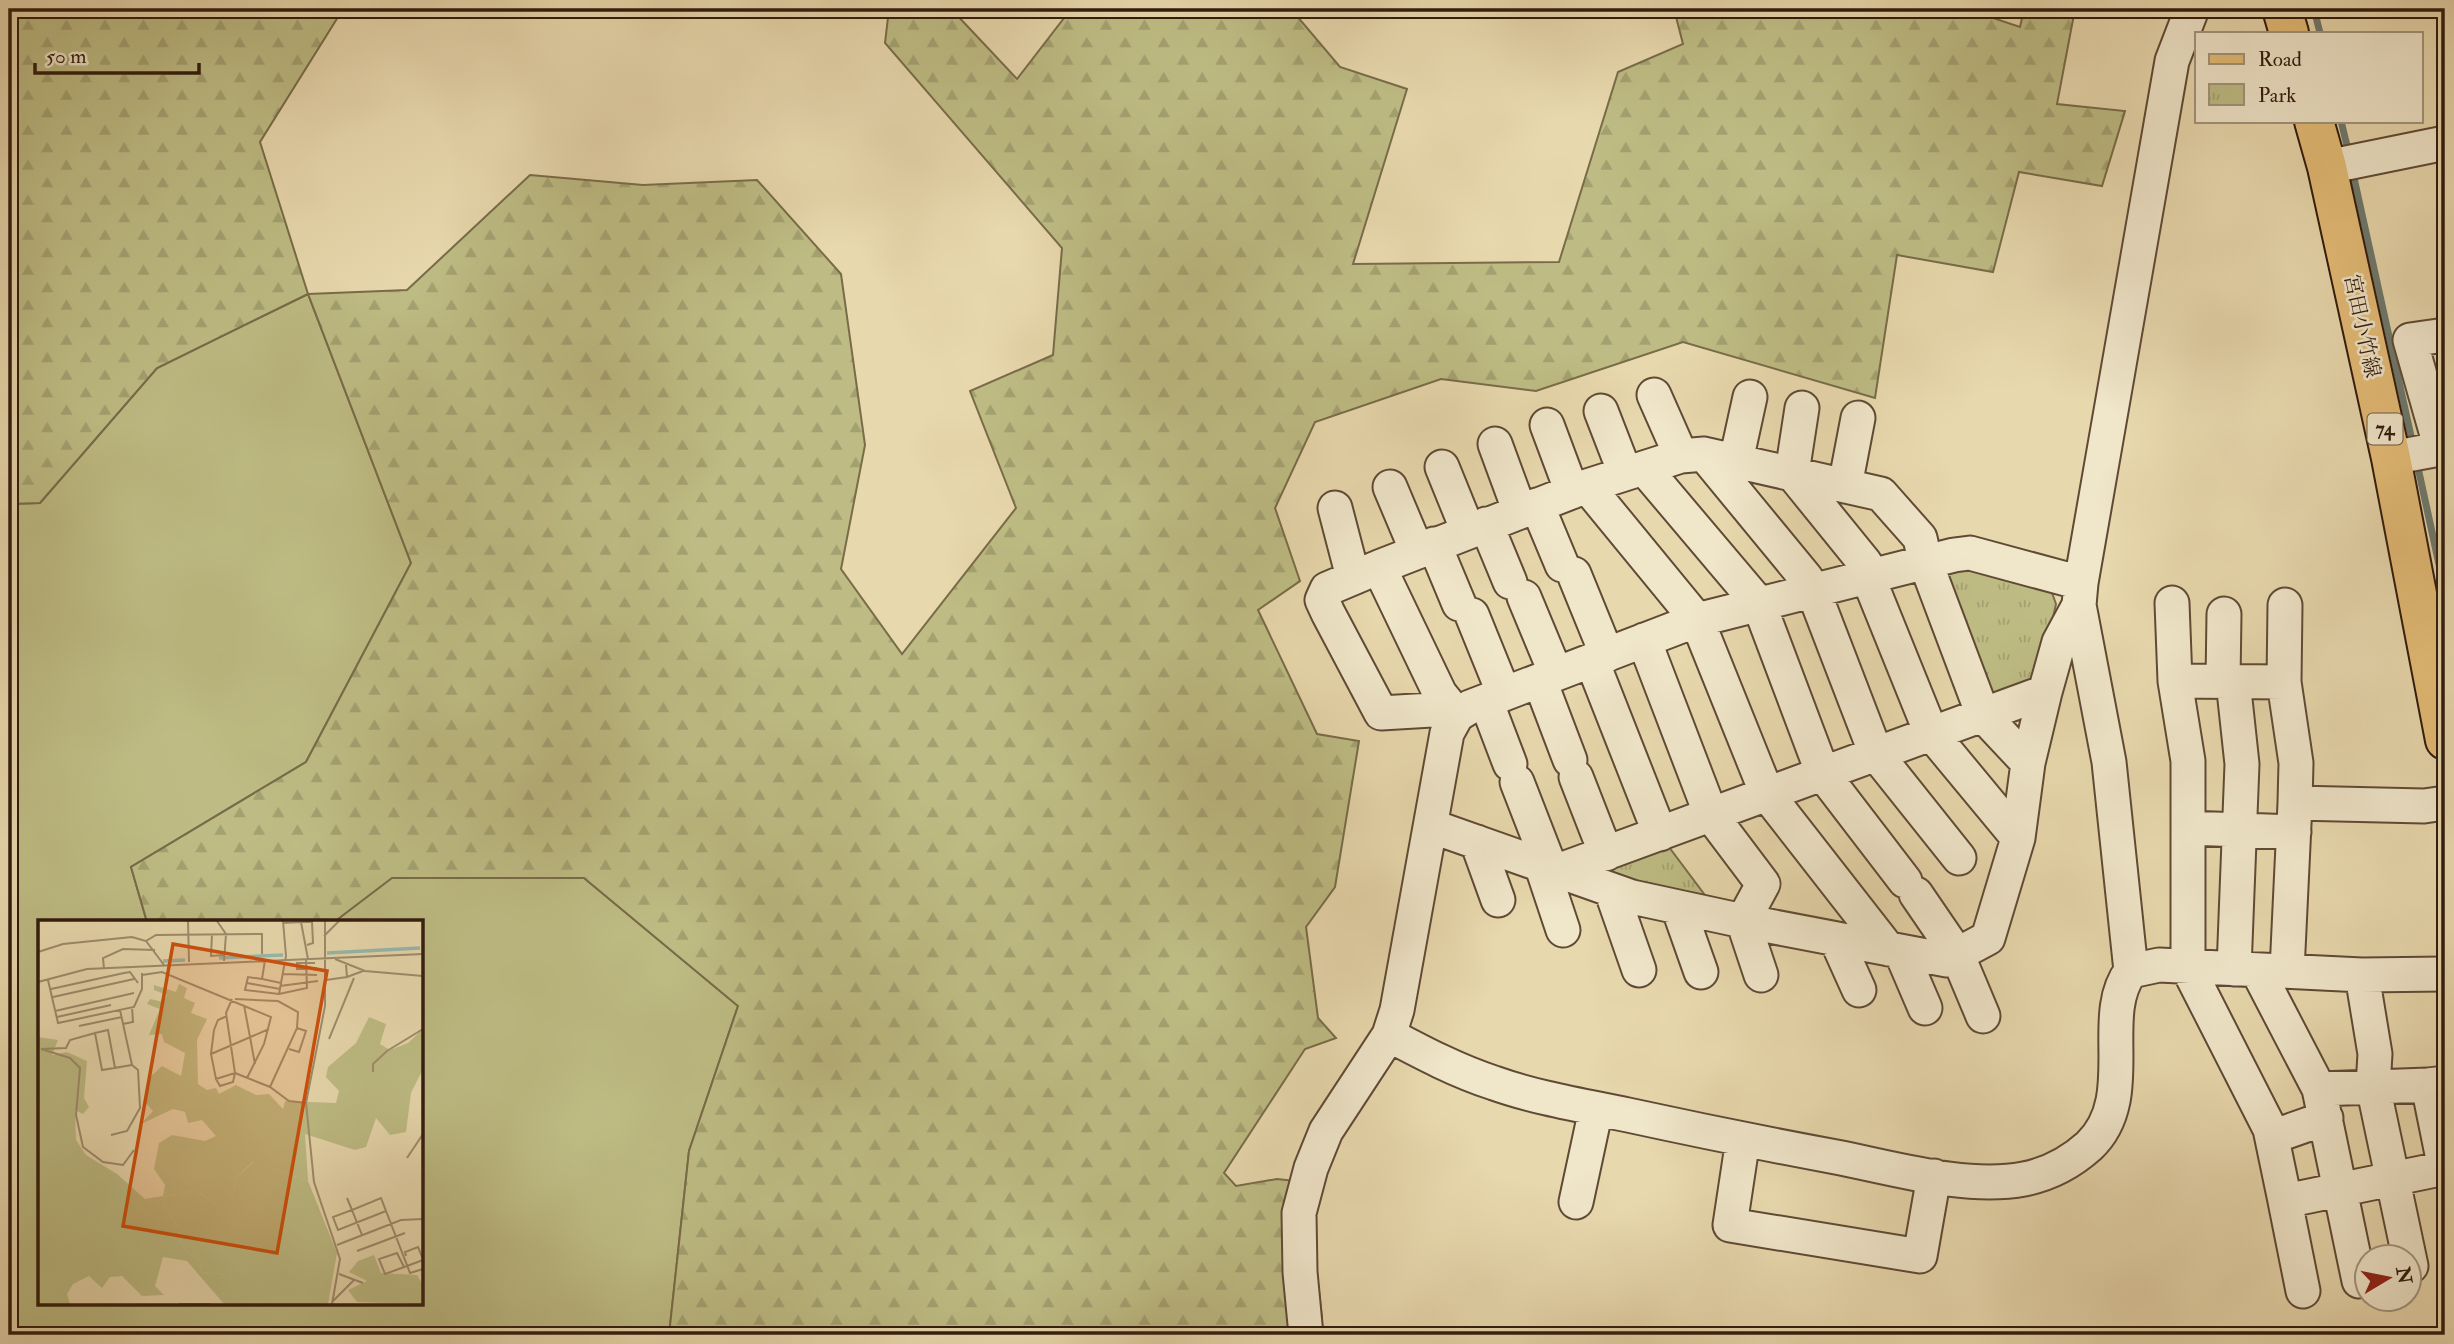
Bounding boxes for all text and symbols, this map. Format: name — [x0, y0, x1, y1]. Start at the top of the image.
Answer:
scale bar — [35, 32, 200, 76]
legend — [2195, 32, 2422, 122]
text: 50 m — [46, 43, 87, 70]
text: Road — [2258, 46, 2303, 73]
text: Park — [2258, 82, 2296, 109]
street label: 宮田小竹線 — [2338, 272, 2386, 380]
road number: 74 — [2368, 414, 2402, 444]
inset map — [38, 920, 424, 1306]
north arrow — [2352, 1242, 2422, 1312]
text: N — [2390, 1264, 2417, 1287]

